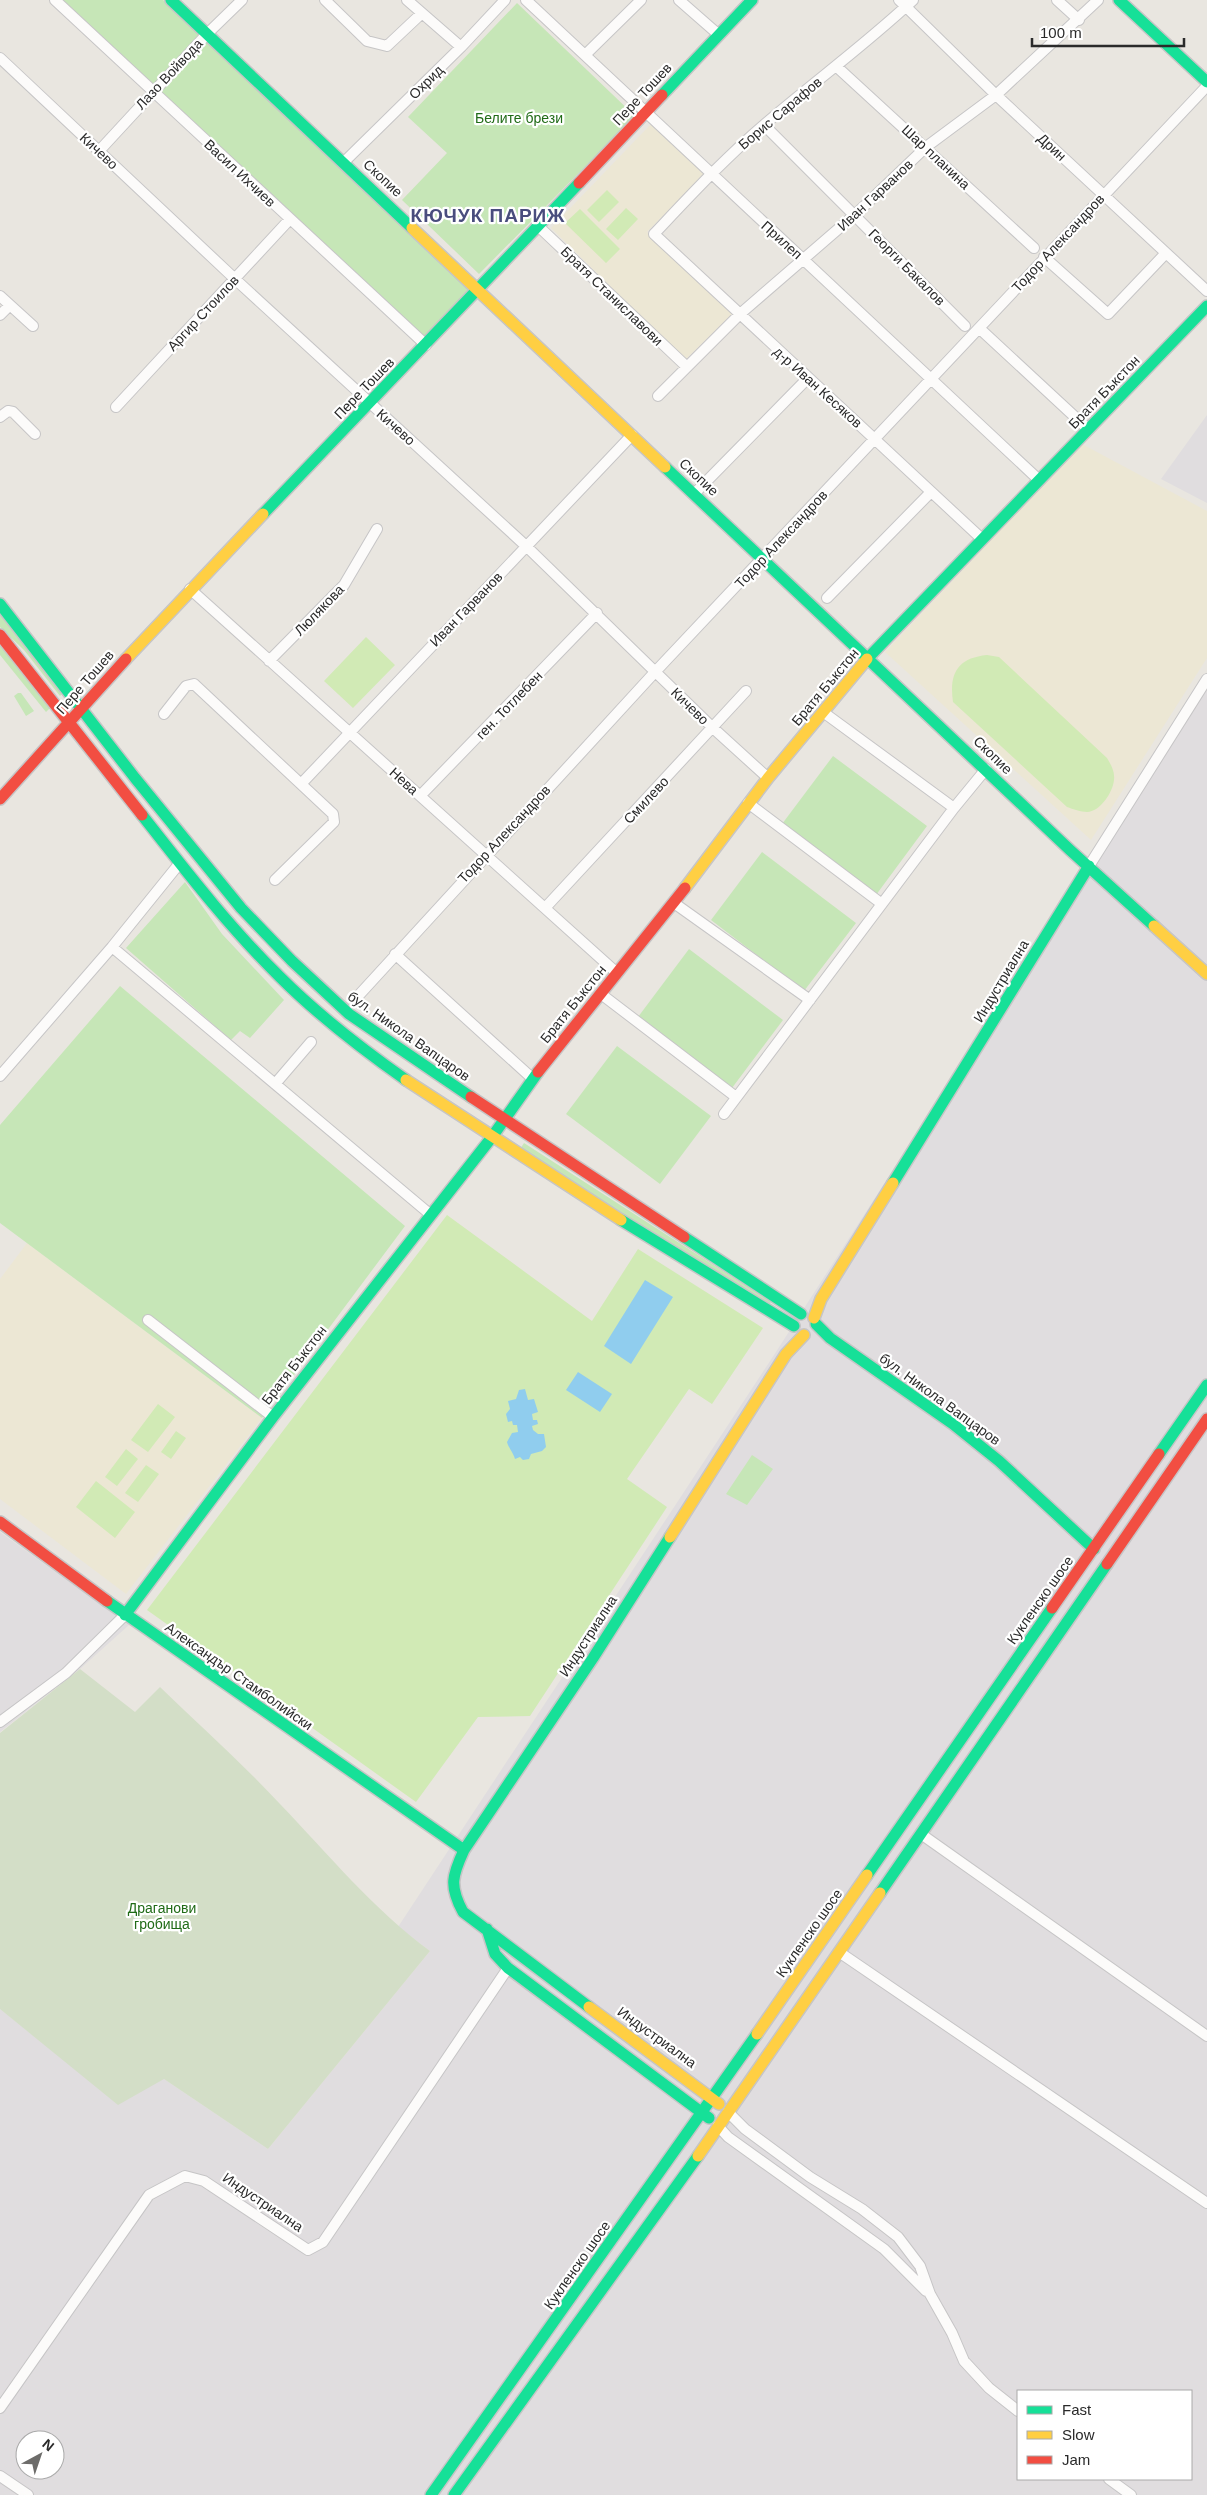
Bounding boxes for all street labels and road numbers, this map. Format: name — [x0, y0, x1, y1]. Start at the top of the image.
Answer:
street label: Лазо Войвода — [132, 35, 206, 113]
street label: Пере Тошев — [609, 60, 675, 128]
street label: Охрид — [406, 62, 446, 102]
street label: Борис Сарафов — [735, 73, 825, 153]
street label: Шар планина — [899, 122, 973, 193]
street label: Кичево — [77, 129, 121, 173]
street label: Дрин — [1035, 130, 1069, 164]
street label: Васил Ихчиев — [201, 136, 279, 210]
street label: Скопие — [360, 156, 406, 200]
street label: Иван Гарванов — [834, 156, 916, 234]
street label: Тодор Александров — [1009, 191, 1107, 295]
street label: Прилеп — [758, 218, 806, 262]
street label: Георги Бакалов — [865, 225, 949, 309]
street label: Братя Станиславови — [558, 243, 666, 349]
street label: Аргир Стоилов — [164, 272, 242, 354]
street label: д-р Иван Кесяков — [771, 343, 865, 431]
street label: Братя Бъкстон — [1065, 352, 1143, 432]
street label: Пере Тошев — [331, 354, 397, 422]
street label: Кичево — [374, 406, 419, 449]
street label: Скопие — [676, 455, 722, 499]
street label: Тодор Александров — [732, 487, 830, 591]
street label: Иван Гарванов — [427, 569, 505, 649]
street label: Люлякова — [291, 581, 347, 639]
street label: Братя Бъкстон — [788, 645, 862, 729]
street label: Пере Тошев — [53, 647, 117, 717]
street label: ген. Тотлебен — [473, 668, 545, 742]
street label: Кичево — [668, 684, 712, 728]
street label: Скопие — [970, 733, 1016, 777]
street label: Нева — [386, 764, 422, 798]
street label: Смилево — [620, 773, 672, 827]
street label: Тодор Александров — [455, 782, 553, 886]
street label: Индустриална — [970, 937, 1032, 1025]
street label: Братя Бъкстон — [537, 962, 609, 1046]
street label: бул. Никола Вапцаров — [345, 988, 473, 1084]
street label: Братя Бъкстон — [258, 1323, 330, 1407]
street label: бул. Никола Вапцаров — [876, 1350, 1004, 1448]
street label: Кукленско шосе — [1004, 1553, 1076, 1647]
street label: Индустриална — [556, 1592, 620, 1679]
street label: Александър Стамболийски — [162, 1619, 316, 1733]
street label: Кукленско шосе — [773, 1886, 845, 1980]
street label: Индустриална — [615, 2003, 700, 2071]
street label: Индустриална — [220, 2169, 306, 2235]
street label: Кукленско шосе — [541, 2218, 613, 2312]

